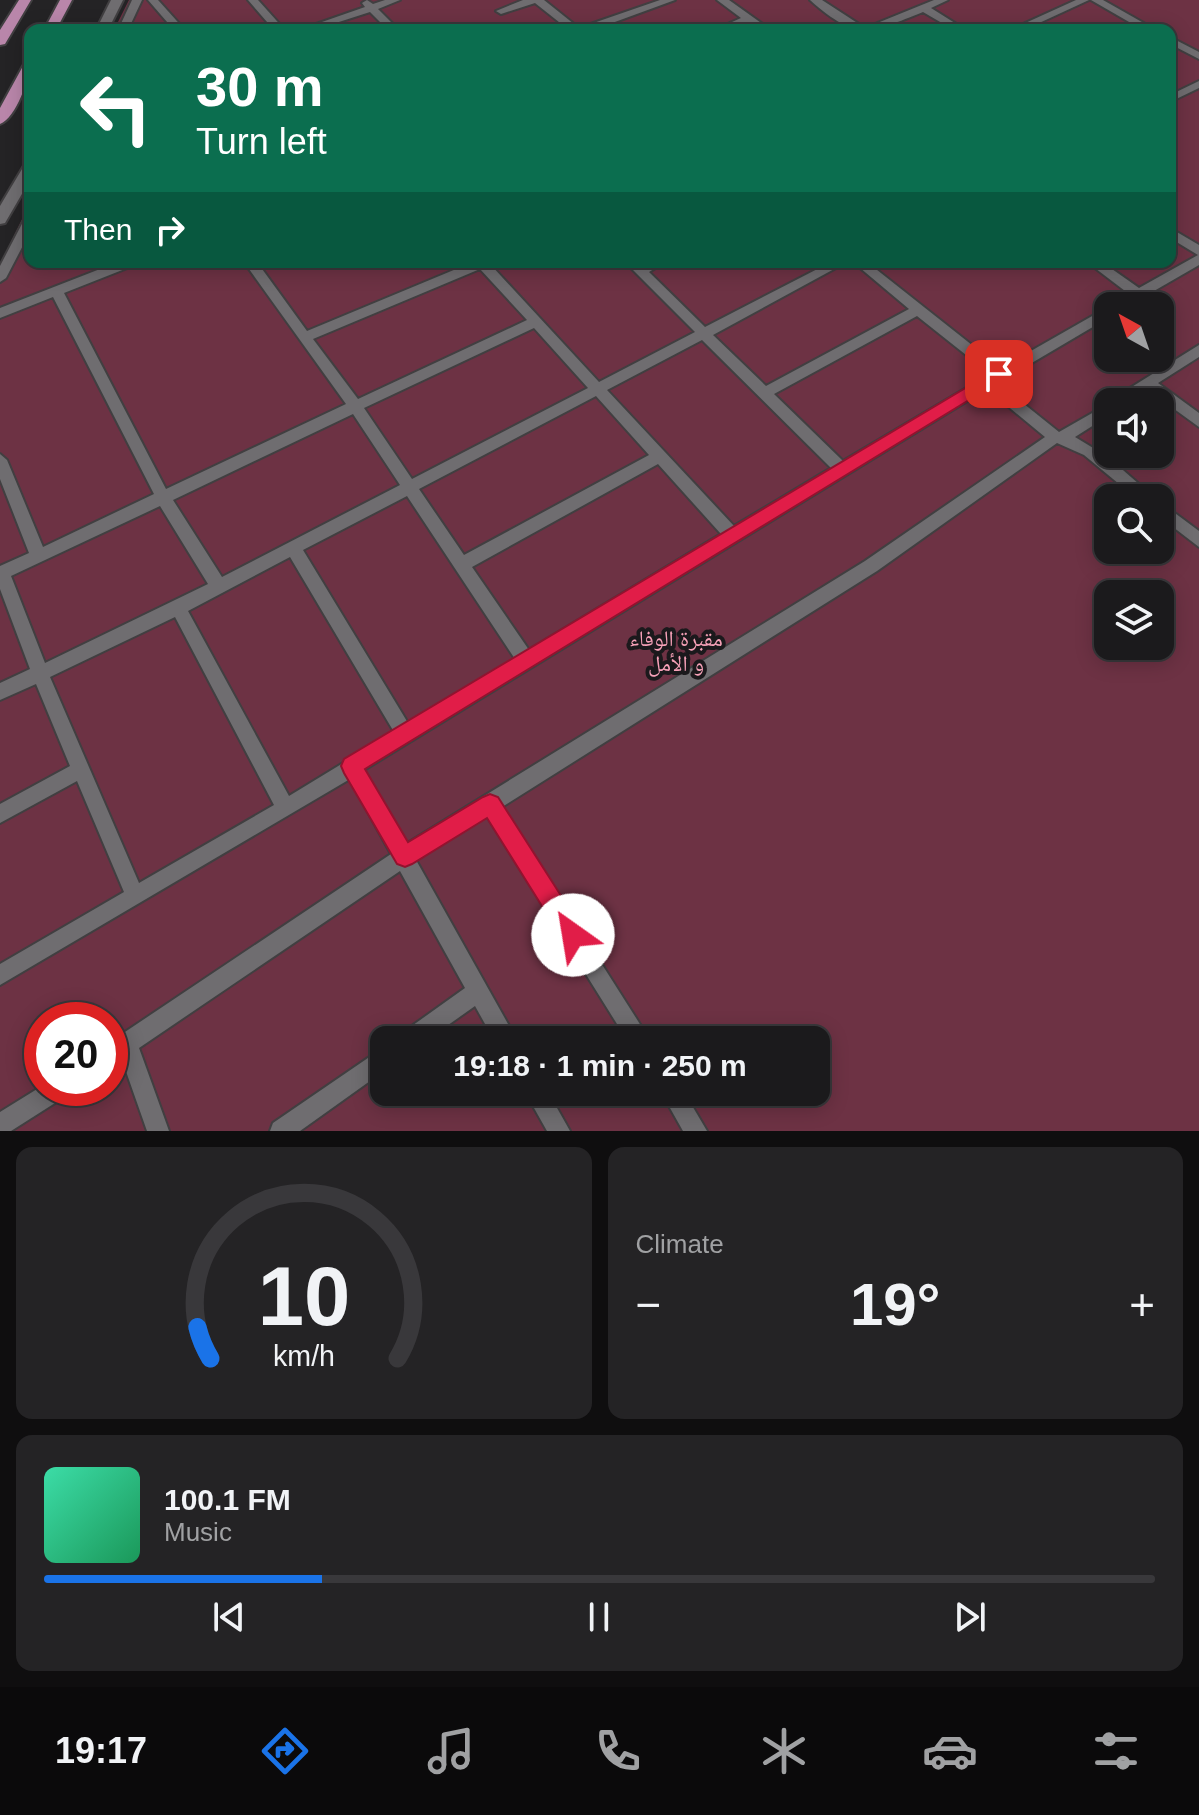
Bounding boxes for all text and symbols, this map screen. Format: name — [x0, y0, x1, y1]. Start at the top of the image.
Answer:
text: 30 m — [196, 55, 324, 118]
icon: left — [64, 56, 168, 160]
text: Turn left — [196, 121, 327, 162]
icon: right — [148, 208, 192, 252]
text: Then — [64, 213, 132, 246]
north arrow — [1094, 292, 1174, 372]
map controls — [1094, 292, 1174, 660]
pin — [965, 340, 1033, 408]
icon: arrive — [977, 352, 1021, 396]
button: sound — [1094, 388, 1174, 468]
button: search — [1094, 484, 1174, 564]
button: layers — [1094, 580, 1174, 660]
park label: مقبرة الوفاء و الأمل — [629, 626, 723, 677]
position arrow — [531, 893, 615, 977]
speed limit sign: 20 — [24, 1002, 128, 1106]
text: 19:18 · 1 min · 250 m — [453, 1049, 747, 1082]
text: Climate — [636, 1229, 724, 1259]
text: 10 — [257, 1250, 350, 1343]
text: 19° — [850, 1271, 941, 1338]
text: − — [636, 1280, 661, 1329]
text: + — [1129, 1280, 1155, 1329]
text: km/h — [273, 1340, 335, 1372]
text: 100.1 FM — [164, 1483, 291, 1516]
text: Music — [164, 1517, 232, 1547]
icon: previous — [207, 1595, 251, 1639]
icon: pause — [577, 1595, 621, 1639]
icon: next — [948, 1595, 992, 1639]
icon: directions — [257, 1723, 313, 1779]
icon: music — [423, 1723, 479, 1779]
icon: phone — [590, 1723, 646, 1779]
icon: climate — [756, 1723, 812, 1779]
icon: car — [922, 1723, 978, 1779]
icon: filters — [1088, 1723, 1144, 1779]
text: 19:17 — [55, 1730, 147, 1771]

